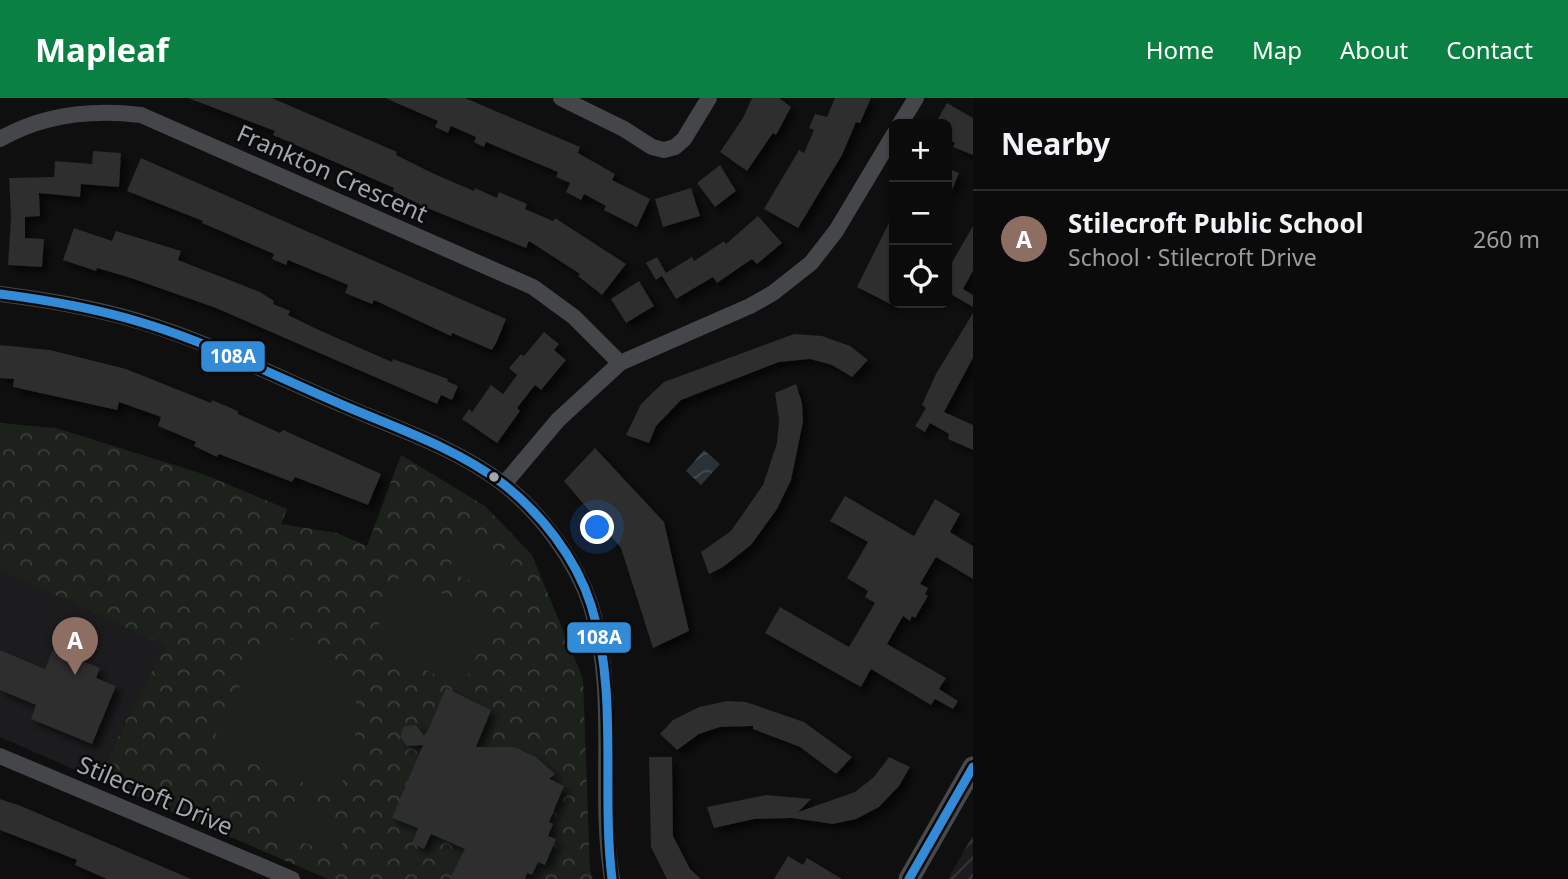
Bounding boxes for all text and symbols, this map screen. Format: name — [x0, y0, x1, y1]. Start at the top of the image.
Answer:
text: Mapleaf — [35, 27, 169, 72]
text: Home — [1146, 33, 1214, 66]
text: Map — [1252, 33, 1302, 66]
text: About — [1340, 33, 1408, 66]
text: Contact — [1446, 33, 1533, 66]
street label: Frankton Crescent — [232, 116, 433, 230]
map controls — [889, 119, 952, 308]
button: + — [889, 119, 952, 182]
text: Nearby — [1001, 123, 1110, 164]
button: − — [889, 182, 952, 245]
text: Stilecroft Public School — [1068, 205, 1364, 241]
text: A — [1016, 223, 1032, 255]
text: 260 m — [1473, 223, 1540, 255]
text: School · Stilecroft Drive — [1068, 241, 1317, 273]
button: locate — [889, 245, 952, 308]
line badge: 108A — [200, 340, 266, 373]
text: 108A — [210, 343, 257, 369]
unlabelled marker — [487, 470, 501, 484]
your location — [580, 510, 614, 544]
pin: A — [52, 617, 98, 675]
line badge: 108A — [566, 621, 632, 654]
text: 108A — [576, 624, 623, 650]
street label: Stilecroft Drive — [73, 747, 238, 842]

